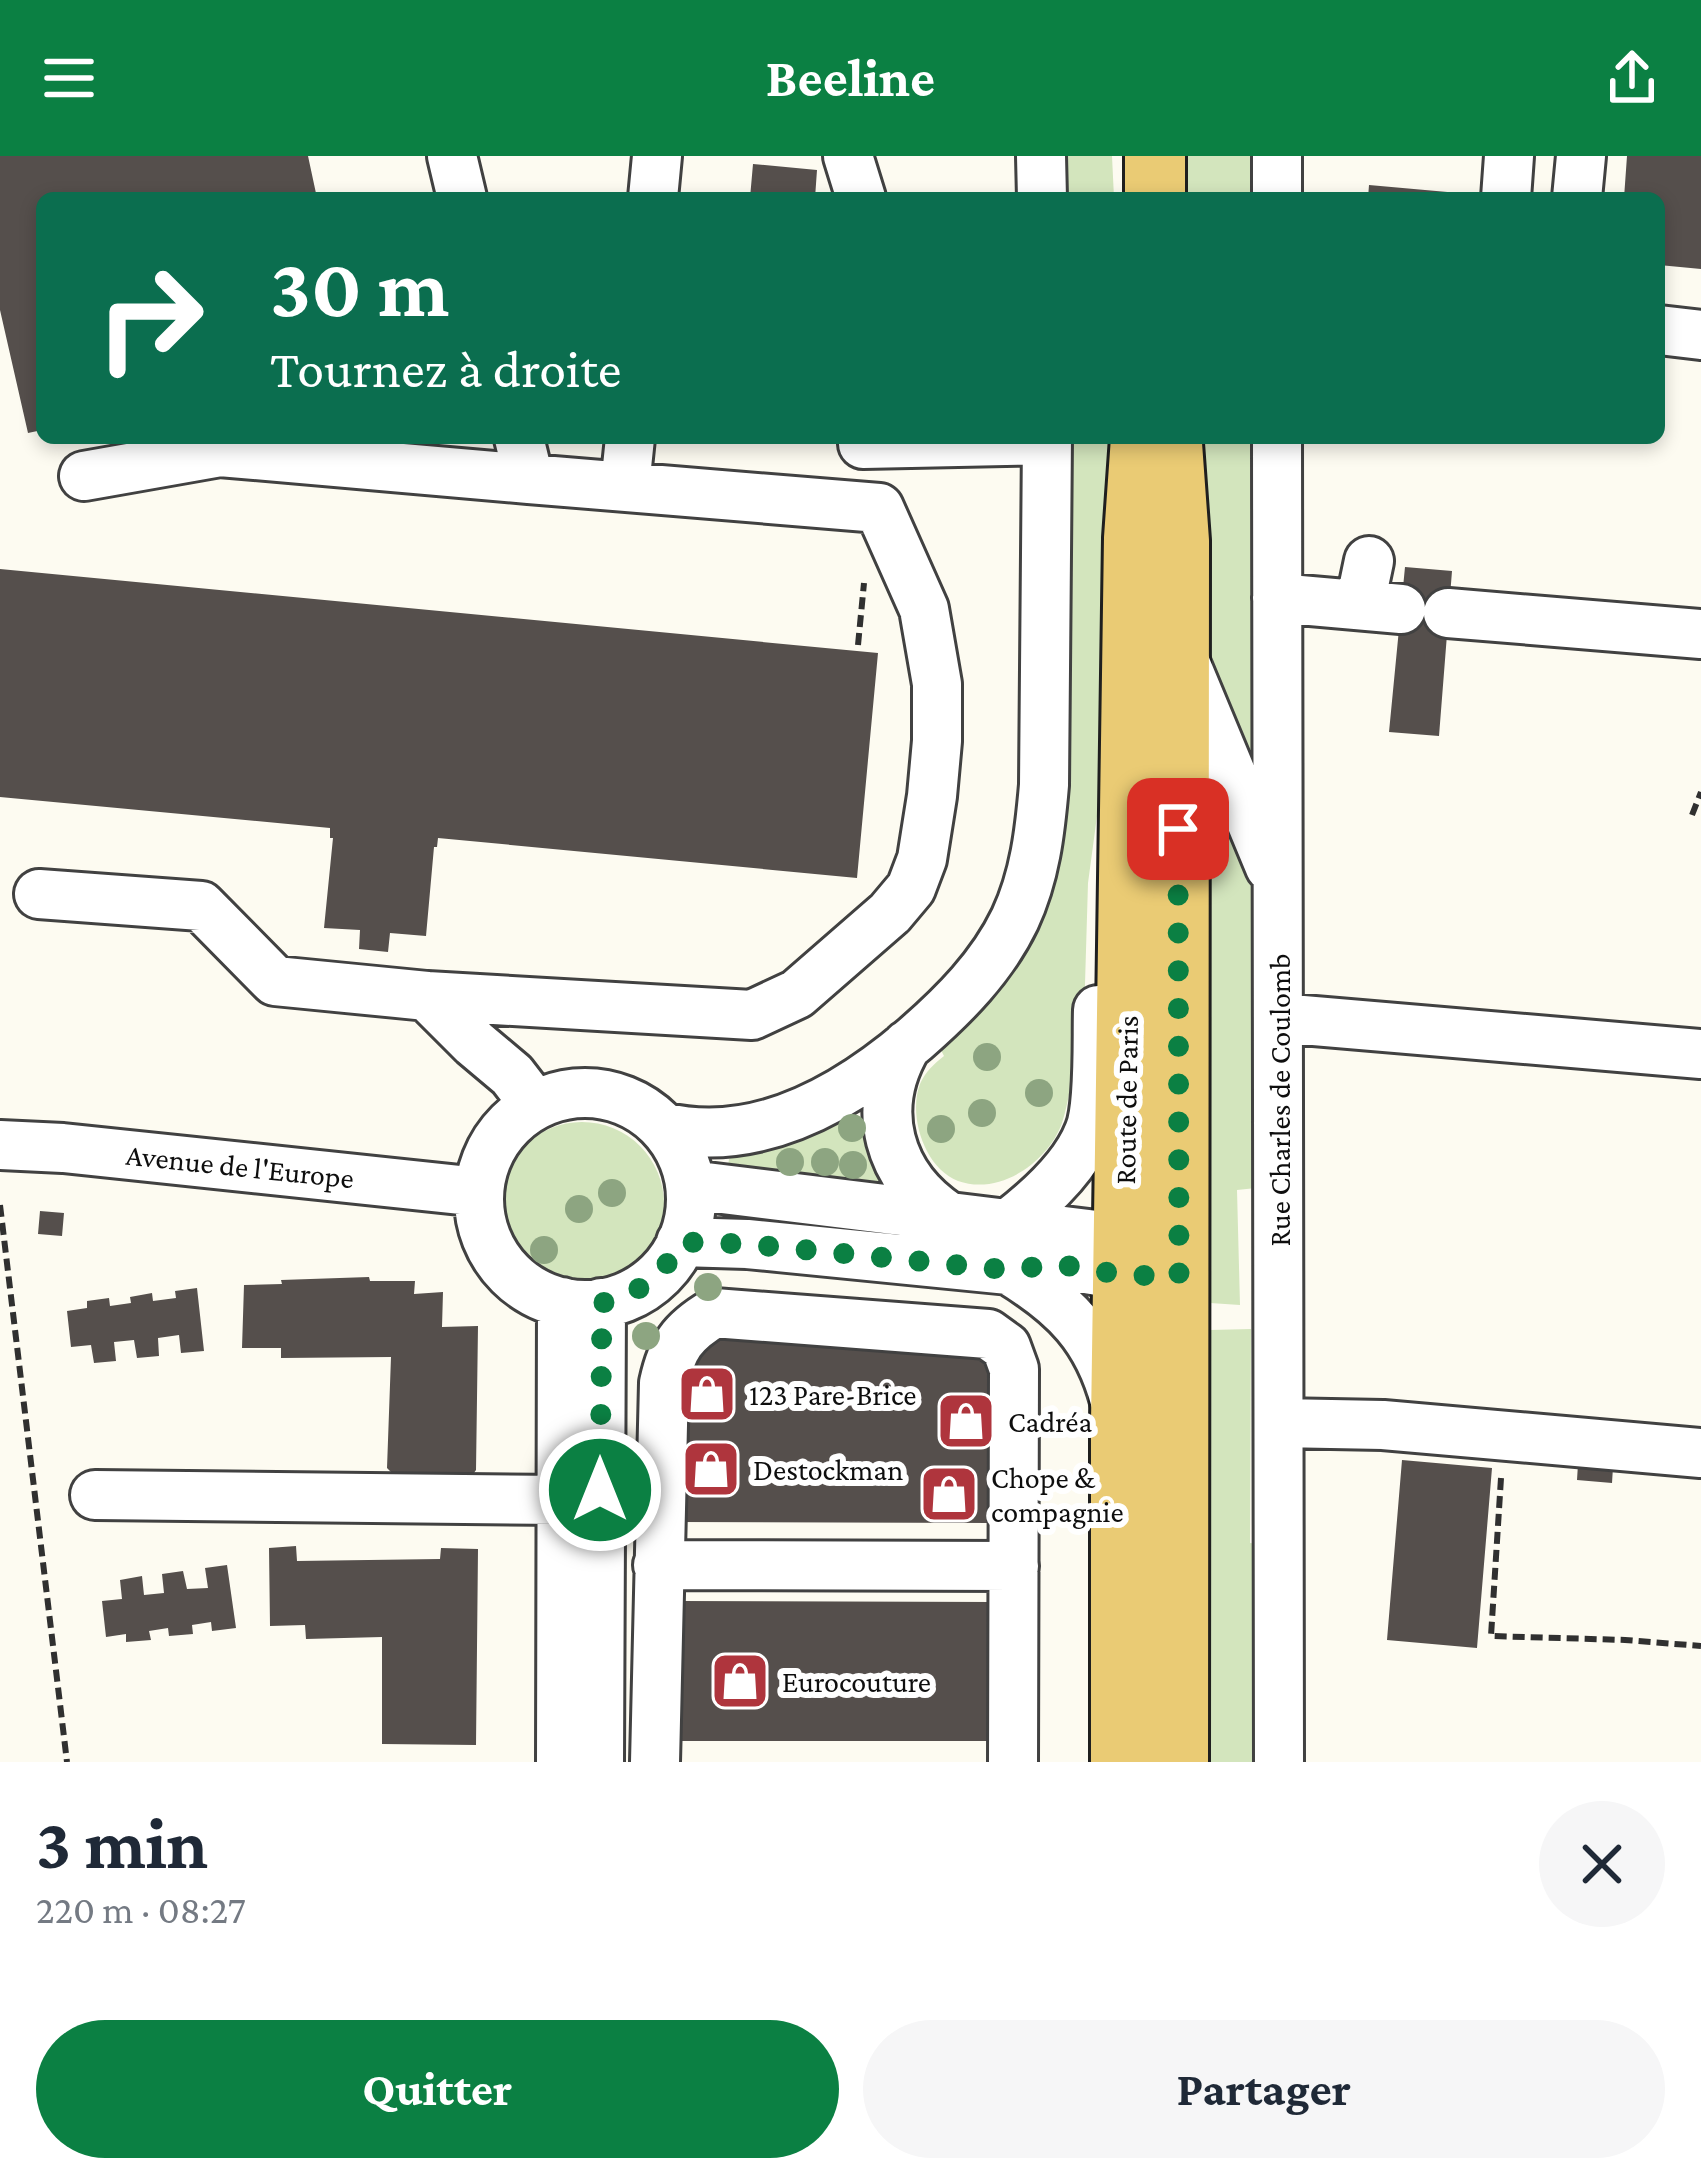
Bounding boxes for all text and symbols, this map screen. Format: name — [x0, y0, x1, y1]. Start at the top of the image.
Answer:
icon: menu — [36, 45, 102, 111]
icon: share — [1599, 45, 1665, 111]
text: Beeline — [766, 48, 935, 108]
icon: right — [72, 240, 228, 396]
text: 30 m — [270, 241, 449, 334]
text: Tournez à droite — [270, 339, 621, 399]
pin — [1127, 778, 1229, 880]
icon: arrive — [1145, 796, 1211, 862]
street label: Rue Charles de Coulomb — [1263, 954, 1296, 1246]
street label: Route de Paris — [1108, 1015, 1144, 1185]
street label: Avenue de l'Europe — [124, 1138, 356, 1195]
shop icon: 123 Pare-Brice — [676, 1363, 738, 1425]
place label: 123 Pare-Brice — [749, 1378, 916, 1411]
shop icon: Cadréa — [935, 1390, 997, 1452]
place label: Cadréa — [1008, 1405, 1092, 1438]
position arrow — [537, 1427, 663, 1553]
shop icon: Destockman — [680, 1438, 742, 1500]
place label: Destockman — [753, 1453, 903, 1486]
place label: Chope & compagnie — [991, 1461, 1124, 1529]
shop icon: Chope & compagnie — [918, 1463, 980, 1525]
shop icon: Eurocouture — [709, 1650, 771, 1712]
place label: Eurocouture — [782, 1665, 931, 1698]
button: close — [1539, 1801, 1665, 1927]
text: 3 min — [36, 1803, 208, 1883]
text: 220 m · 08:27 — [36, 1888, 246, 1931]
button: Quitter — [36, 2020, 839, 2158]
button: Partager — [863, 2020, 1665, 2158]

